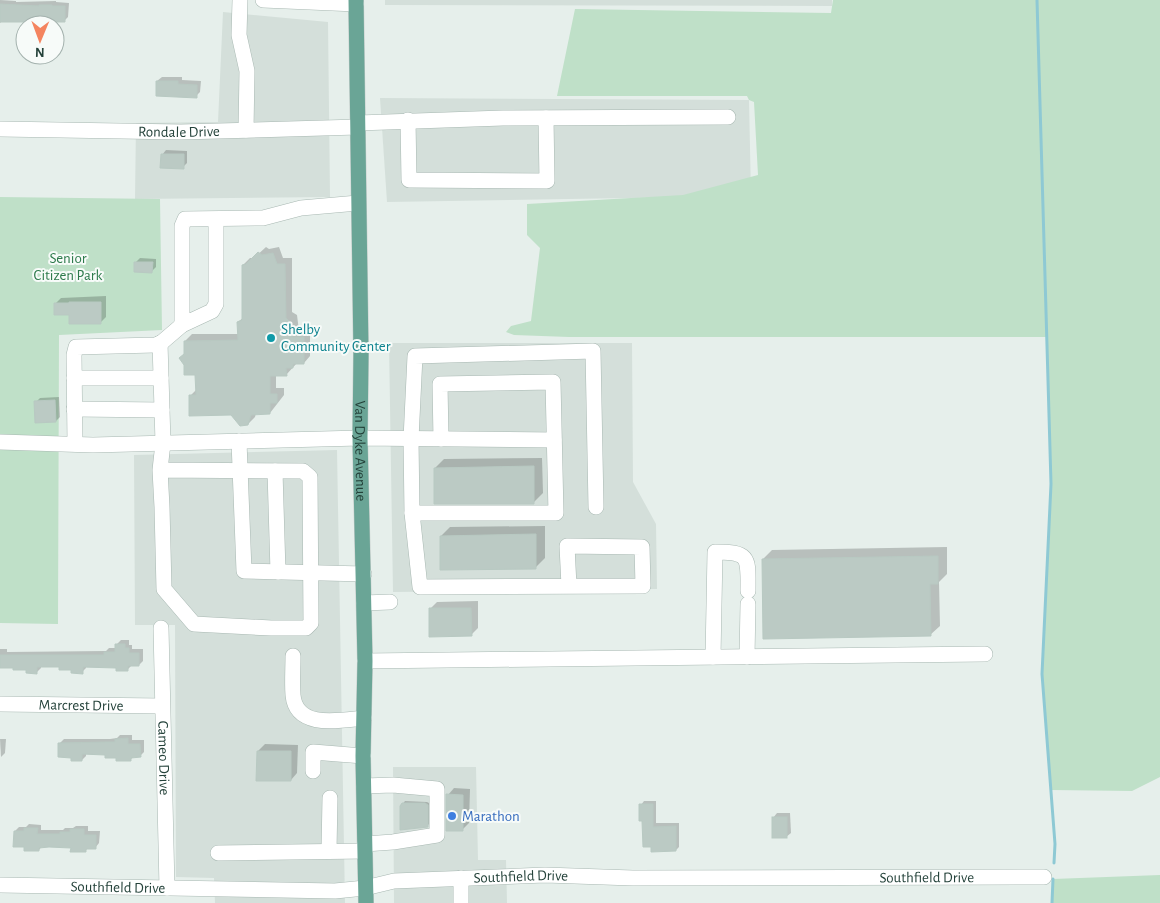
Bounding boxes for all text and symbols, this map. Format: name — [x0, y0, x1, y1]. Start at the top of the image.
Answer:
north arrow — [15, 15, 65, 65]
text: N — [35, 45, 45, 59]
street label: Rondale Drive — [138, 123, 220, 140]
park label: Senior Citizen Park — [34, 251, 103, 283]
place label: Shelby Community Center — [281, 322, 391, 354]
marker: Shelby Community Center — [265, 332, 277, 344]
street label: Van Dyke Avenue — [352, 401, 369, 501]
street label: Marcrest Drive — [38, 697, 124, 713]
street label: Cameo Drive — [156, 720, 172, 796]
place label: Marathon — [462, 809, 520, 824]
marker: Marathon — [446, 810, 458, 822]
street label: Southfield Drive — [473, 867, 569, 885]
street label: Southfield Drive — [879, 870, 974, 885]
street label: Southfield Drive — [70, 879, 166, 895]

